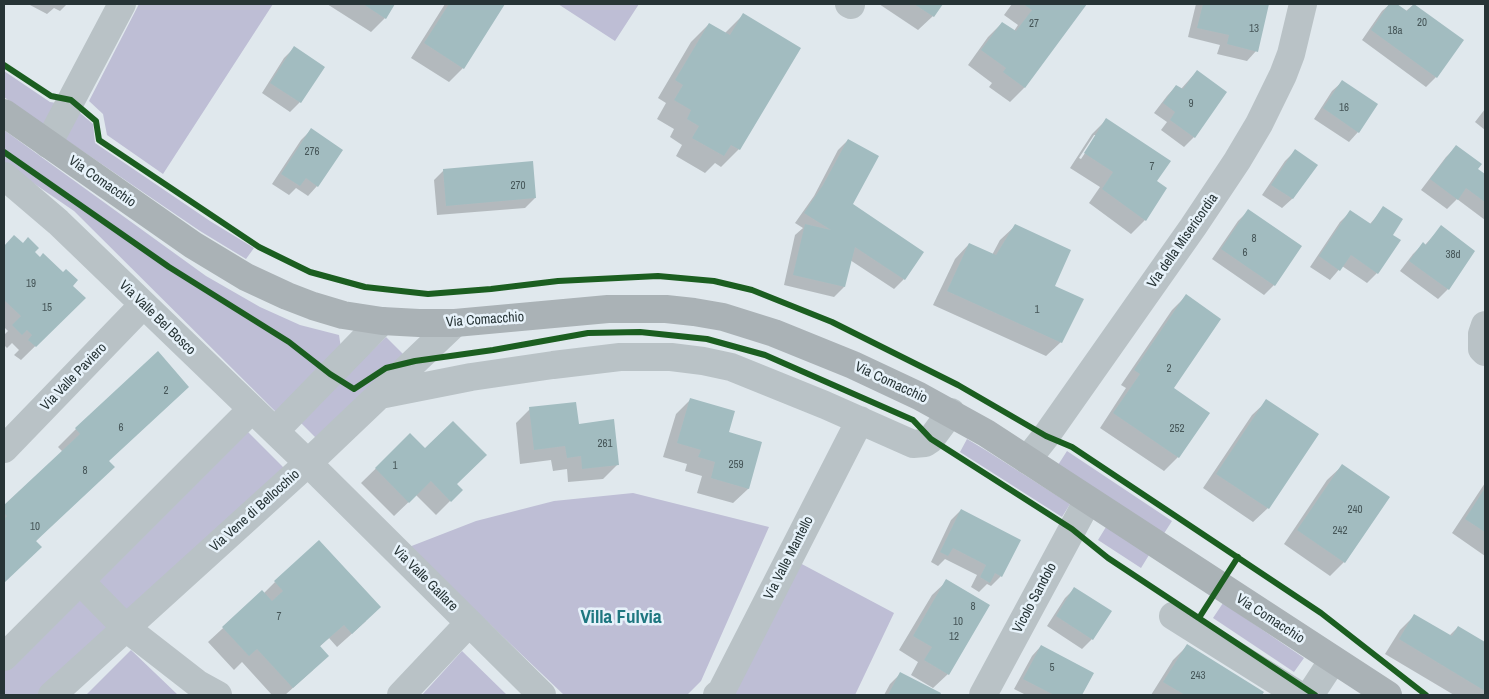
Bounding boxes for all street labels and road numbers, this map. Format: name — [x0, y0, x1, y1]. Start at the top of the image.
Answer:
street label: Via Comacchio — [65, 153, 139, 211]
street label: Via della Misericordia — [1144, 191, 1222, 291]
street label: Via Valle Bel Bosco — [115, 277, 199, 359]
street label: Via Comacchio — [445, 309, 525, 331]
street label: Via Valle Paviero — [38, 340, 110, 414]
street label: Via Comacchio — [852, 359, 930, 407]
street label: Via Vene di Bellocchio — [207, 466, 303, 556]
street label: Via Valle Mantello — [761, 513, 817, 603]
street label: Via Valle Gallare — [389, 543, 461, 615]
street label: Vicolo Sandolo — [1010, 560, 1060, 636]
street label: Via Comacchio — [1233, 591, 1307, 647]

